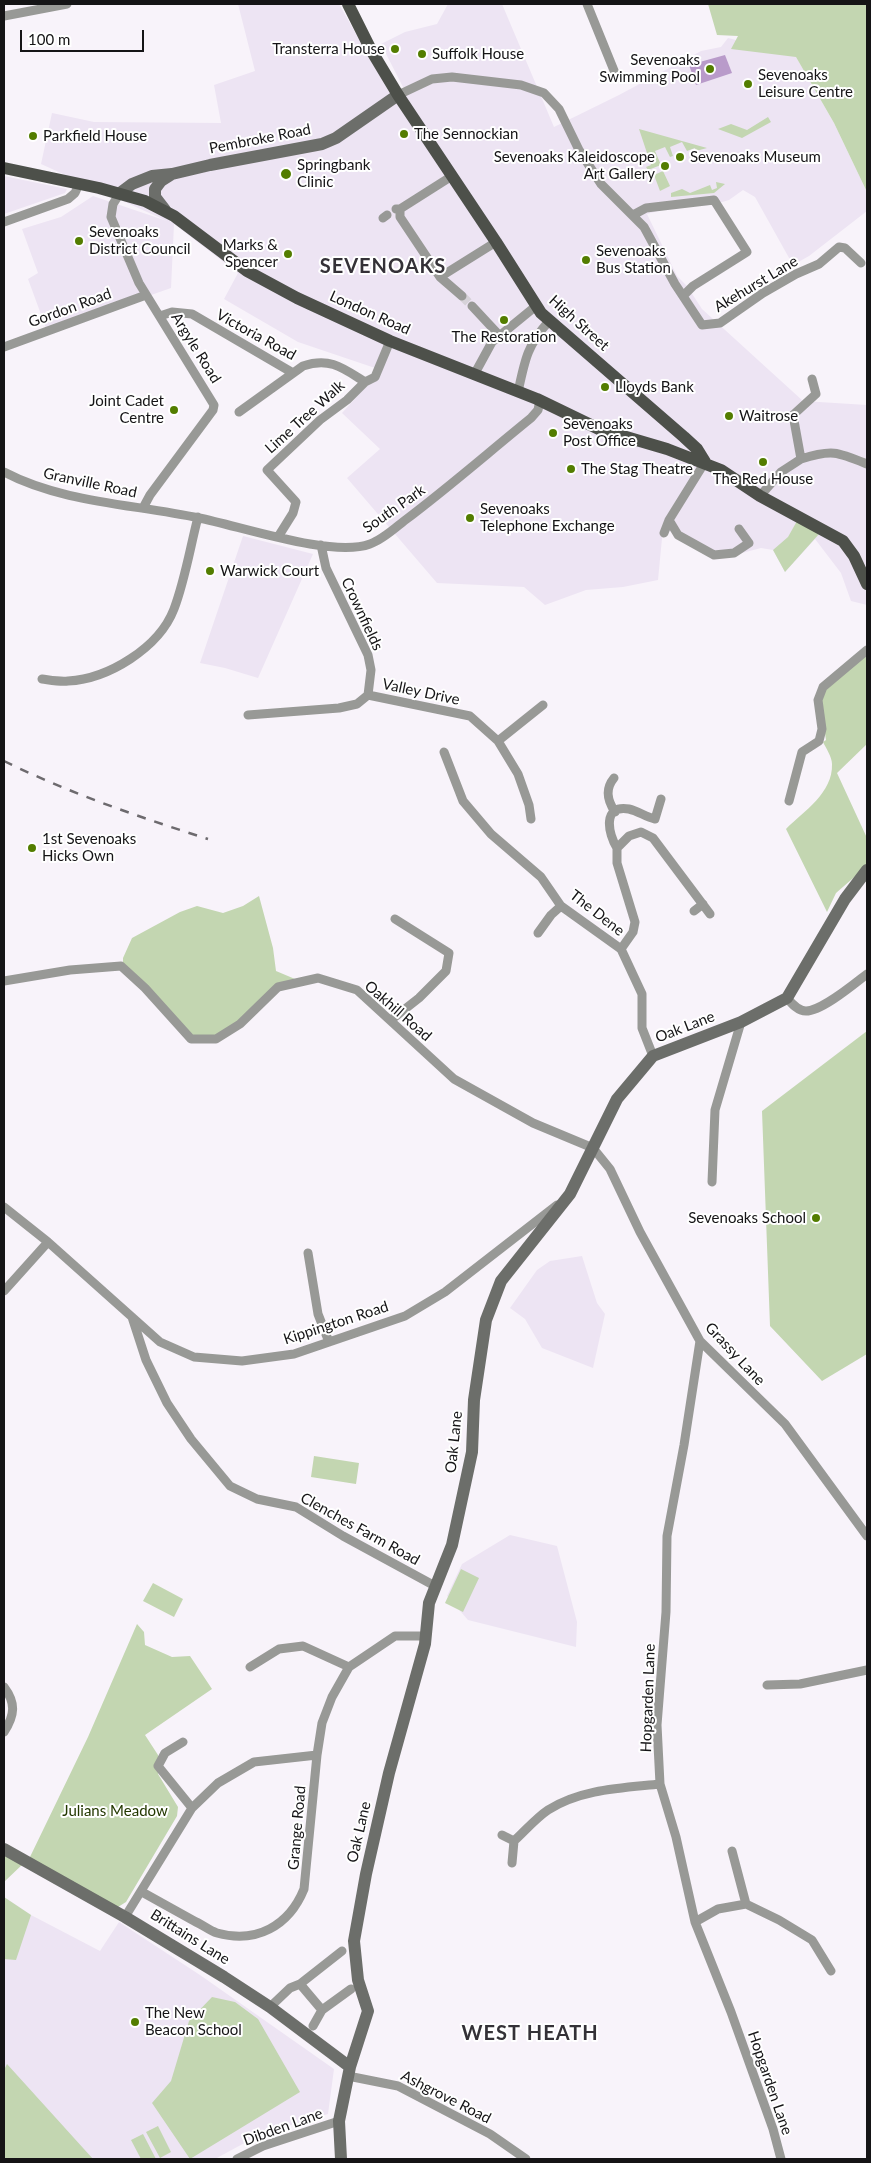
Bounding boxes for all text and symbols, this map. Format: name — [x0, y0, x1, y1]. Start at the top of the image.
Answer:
scale bar — [22, 20, 146, 52]
text: 100 m — [28, 30, 70, 48]
place label: Transterra House — [272, 40, 385, 58]
marker: Transterra House — [389, 43, 401, 55]
place label: Suffolk House — [432, 45, 524, 63]
marker: Suffolk House — [416, 48, 428, 60]
place label: Sevenoaks Swimming Pool — [599, 51, 700, 86]
marker: Sevenoaks Swimming Pool — [704, 63, 716, 75]
place label: Sevenoaks Leisure Centre — [758, 66, 853, 101]
marker: Sevenoaks Leisure Centre — [742, 78, 754, 90]
street label: Pembroke Road — [208, 120, 312, 158]
place label: The Sennockian — [414, 125, 518, 143]
place label: Parkfield House — [43, 127, 147, 145]
marker: The Sennockian — [398, 128, 410, 140]
marker: Parkfield House — [27, 130, 39, 142]
place label: Sevenoaks Kaleidoscope Art Gallery — [494, 148, 655, 183]
place label: Sevenoaks Museum — [690, 148, 821, 166]
marker: Sevenoaks Museum — [674, 151, 686, 163]
place label: Springbank Clinic — [297, 156, 370, 191]
marker: Sevenoaks Kaleidoscope Art Gallery — [659, 160, 671, 172]
marker: Springbank Clinic — [279, 167, 293, 181]
place label: Sevenoaks District Council — [89, 223, 191, 258]
marker: Sevenoaks District Council — [73, 235, 85, 247]
place label: Marks & Spencer — [223, 236, 278, 271]
place label: Sevenoaks Bus Station — [596, 242, 671, 277]
marker: Marks & Spencer — [282, 248, 294, 260]
street label: Akehurst Lane — [711, 252, 801, 316]
marker: Sevenoaks Bus Station — [580, 254, 592, 266]
district label: SEVENOAKS — [319, 255, 447, 279]
street label: Gordon Road — [26, 285, 114, 331]
street label: London Road — [327, 287, 413, 339]
street label: High Street — [545, 291, 613, 355]
street label: Victoria Road — [213, 306, 299, 364]
street label: Argyle Road — [167, 310, 225, 386]
marker: The Restoration — [498, 314, 510, 326]
place label: The Restoration — [452, 328, 556, 346]
street label: Lime Tree Walk — [262, 377, 348, 457]
place label: Lloyds Bank — [615, 378, 694, 396]
marker: Lloyds Bank — [599, 381, 611, 393]
place label: Joint Cadet Centre — [89, 392, 164, 427]
marker: Joint Cadet Centre — [168, 404, 180, 416]
place label: Waitrose — [739, 407, 798, 425]
marker: Waitrose — [723, 410, 735, 422]
place label: Sevenoaks Post Office — [563, 415, 636, 450]
marker: Sevenoaks Post Office — [547, 427, 559, 439]
marker: The Red House — [757, 456, 769, 468]
place label: The Stag Theatre — [581, 460, 693, 478]
marker: The Stag Theatre — [565, 463, 577, 475]
street label: Granville Road — [42, 464, 138, 502]
place label: The Red House — [713, 470, 813, 488]
street label: South Park — [359, 481, 429, 537]
place label: Sevenoaks Telephone Exchange — [480, 500, 615, 535]
marker: Sevenoaks Telephone Exchange — [464, 512, 476, 524]
place label: Warwick Court — [220, 562, 319, 580]
marker: Warwick Court — [204, 565, 216, 577]
street label: Crownfields — [337, 575, 387, 653]
street label: Valley Drive — [381, 675, 461, 709]
place label: 1st Sevenoaks Hicks Own — [42, 830, 136, 865]
marker: 1st Sevenoaks Hicks Own — [26, 842, 38, 854]
street label: The Dene — [566, 886, 628, 940]
street label: Oakhill Road — [361, 977, 435, 1045]
street label: Oak Lane — [653, 1007, 717, 1047]
place label: Sevenoaks School — [688, 1209, 806, 1227]
marker: Sevenoaks School — [810, 1212, 822, 1224]
street label: Kippington Road — [281, 1298, 391, 1348]
street label: Grassy Lane — [701, 1319, 769, 1389]
street label: Oak Lane — [442, 1410, 466, 1474]
street label: Clenches Farm Road — [297, 1489, 423, 1569]
street label: Hopgarden Lane — [637, 1643, 659, 1753]
street label: Grange Road — [284, 1785, 310, 1871]
street label: Oak Lane — [343, 1800, 375, 1864]
park label: Julians Meadow — [62, 1802, 168, 1820]
street label: Brittains Lane — [147, 1906, 233, 1968]
place label: The New Beacon School — [145, 2004, 242, 2039]
marker: The New Beacon School — [129, 2016, 141, 2028]
district label: WEST HEATH — [460, 2022, 600, 2046]
street label: Hopgarden Lane — [744, 2029, 796, 2137]
street label: Ashgrove Road — [398, 2067, 494, 2127]
street label: Dibden Lane — [241, 2104, 325, 2150]

